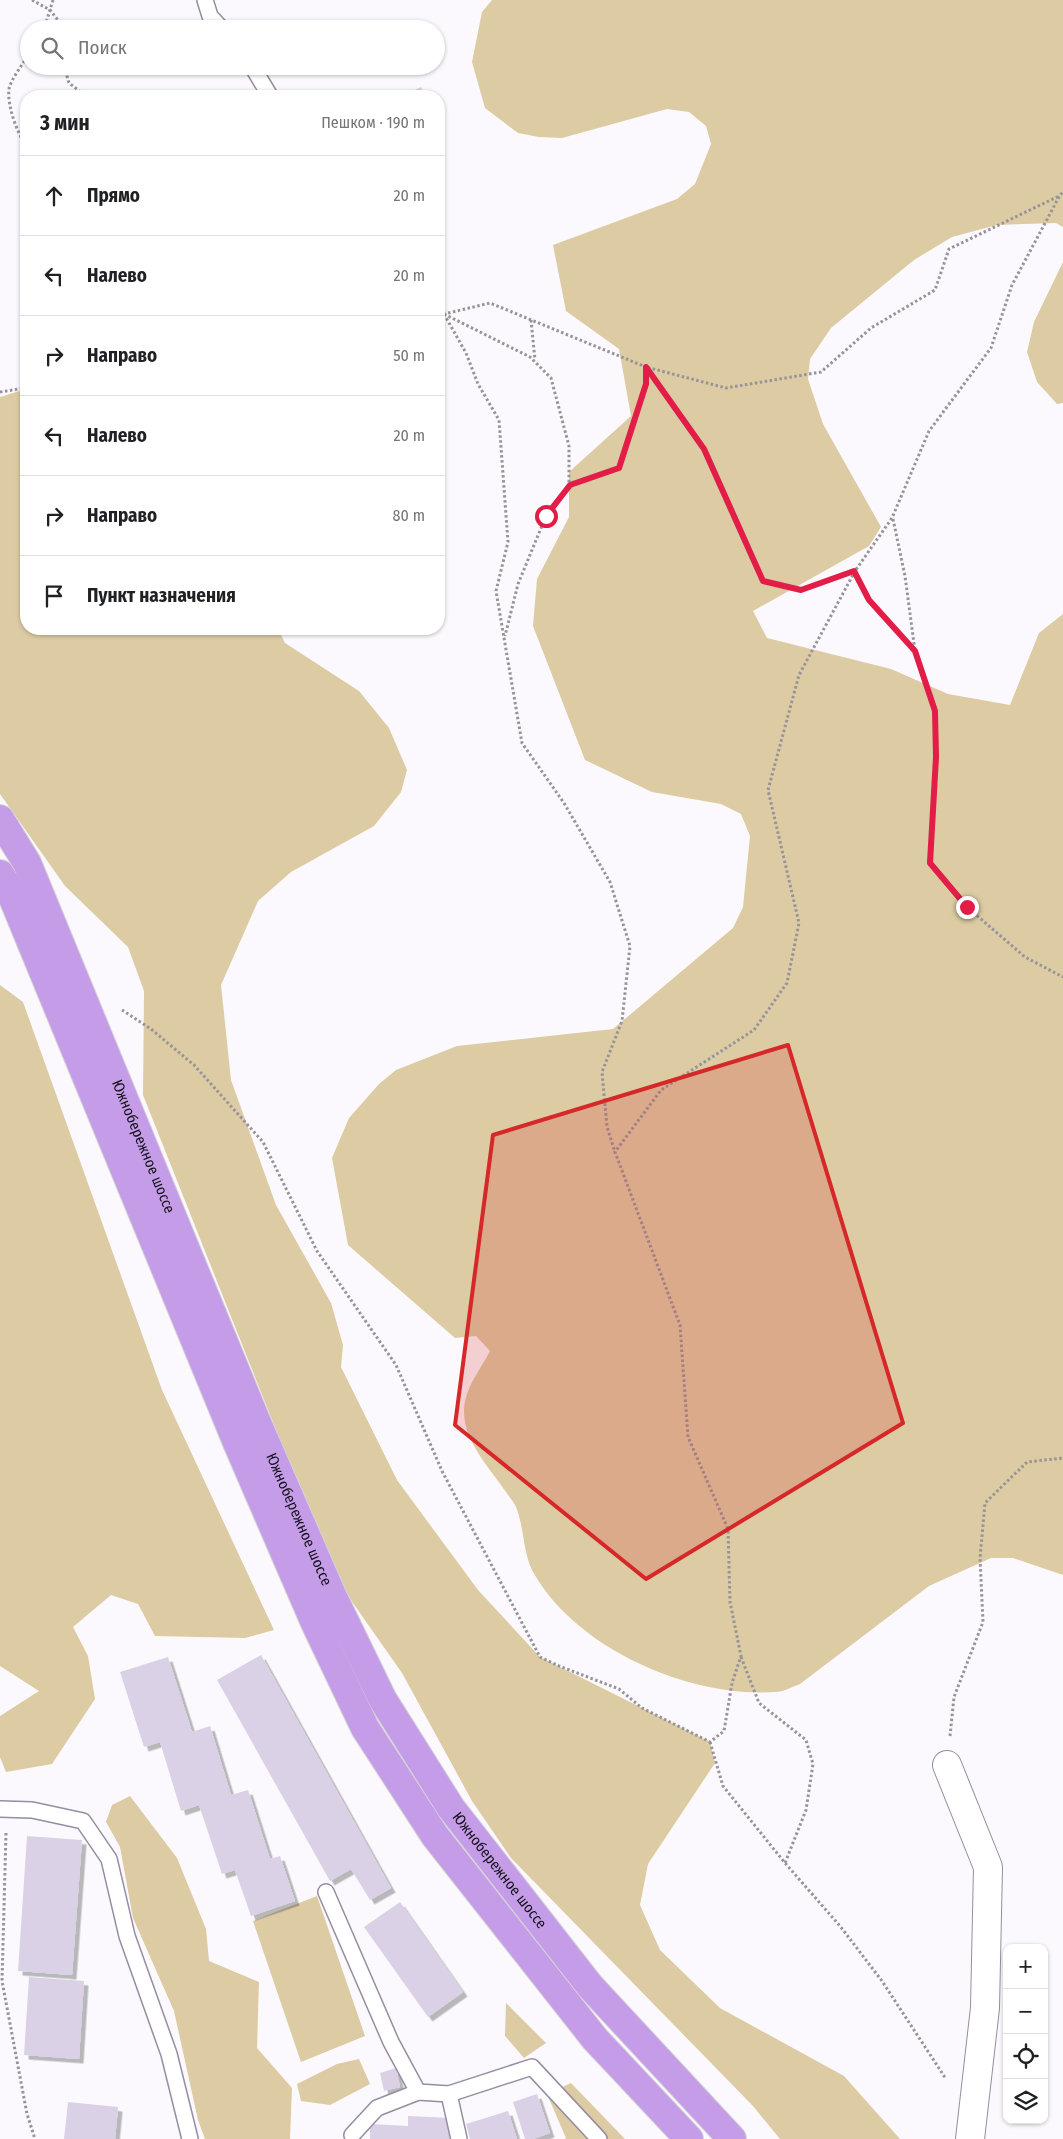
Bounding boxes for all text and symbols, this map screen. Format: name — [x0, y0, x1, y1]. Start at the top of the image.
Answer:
search box — [20, 20, 445, 75]
icon: search — [38, 34, 66, 62]
text: Поиск — [78, 36, 127, 59]
text: 3 мин — [40, 110, 90, 136]
text: Пешком · 190 m — [321, 113, 425, 132]
icon: ahead — [40, 182, 68, 210]
text: Прямо — [87, 184, 140, 207]
text: 20 m — [394, 186, 425, 205]
icon: left — [40, 262, 68, 290]
text: Налево — [87, 264, 147, 287]
text: 20 m — [394, 266, 425, 285]
icon: right — [40, 342, 68, 370]
text: Направо — [87, 344, 157, 367]
text: 50 m — [393, 346, 425, 365]
icon: left — [40, 422, 68, 450]
text: Налево — [87, 424, 147, 447]
text: 20 m — [394, 426, 425, 445]
icon: right — [40, 502, 68, 530]
text: Направо — [87, 504, 157, 527]
route start — [535, 505, 558, 528]
text: 80 m — [393, 506, 425, 525]
icon: arrive — [40, 582, 68, 610]
text: Пункт назначения — [87, 584, 236, 607]
route end — [956, 896, 979, 919]
street label: Южнобережное шоссе — [108, 1077, 179, 1216]
street label: Южнобережное шоссе — [262, 1450, 336, 1588]
street label: Южнобережное шоссе — [449, 1808, 551, 1932]
map controls — [1003, 1944, 1048, 2124]
button: + — [1003, 1944, 1048, 1989]
button: − — [1003, 1989, 1048, 2034]
button: locate — [1003, 2034, 1048, 2079]
button: layers — [1003, 2079, 1048, 2124]

